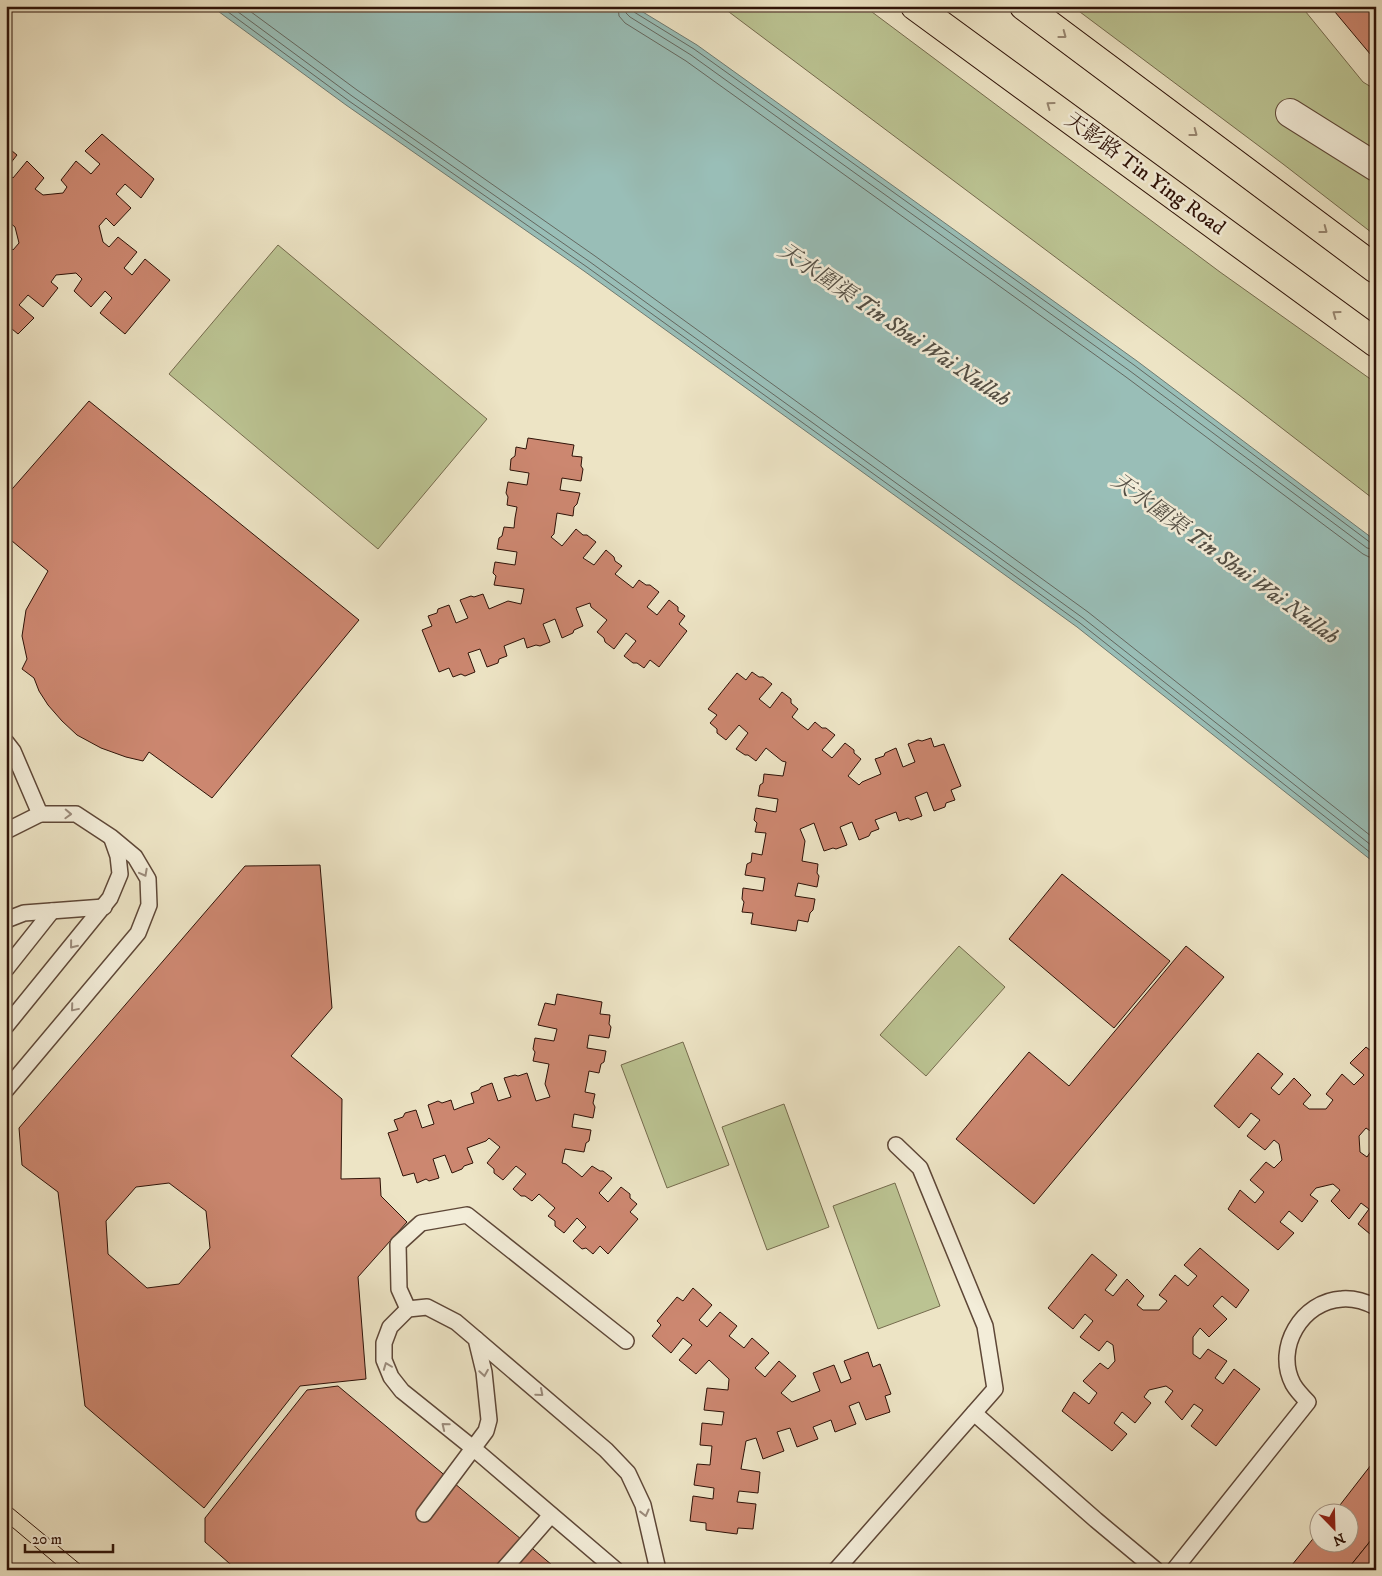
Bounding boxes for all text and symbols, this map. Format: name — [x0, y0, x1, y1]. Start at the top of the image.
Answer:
one-way arrow — [1058, 29, 1067, 39]
one-way arrow — [1046, 102, 1056, 111]
street label: 天影路 Tin Ying Road — [1060, 107, 1231, 241]
one-way arrow — [1188, 127, 1197, 135]
one-way arrow — [1318, 224, 1328, 233]
water label: 天水圍渠 Tin Shui Wai Nullah — [773, 237, 1015, 413]
one-way arrow — [1332, 311, 1342, 320]
water label: 天水圍渠 Tin Shui Wai Nullah — [1106, 467, 1344, 651]
one-way arrow — [65, 809, 73, 820]
one-way arrow — [138, 867, 148, 876]
one-way arrow — [70, 939, 78, 948]
one-way arrow — [71, 1003, 80, 1012]
one-way arrow — [383, 1362, 393, 1371]
one-way arrow — [478, 1369, 488, 1378]
one-way arrow — [534, 1387, 543, 1396]
one-way arrow — [442, 1423, 451, 1431]
north arrow — [1310, 1504, 1360, 1554]
one-way arrow — [639, 1508, 650, 1517]
scale bar — [25, 1521, 112, 1553]
text: N — [1329, 1529, 1347, 1550]
text: 20 m — [32, 1530, 62, 1549]

